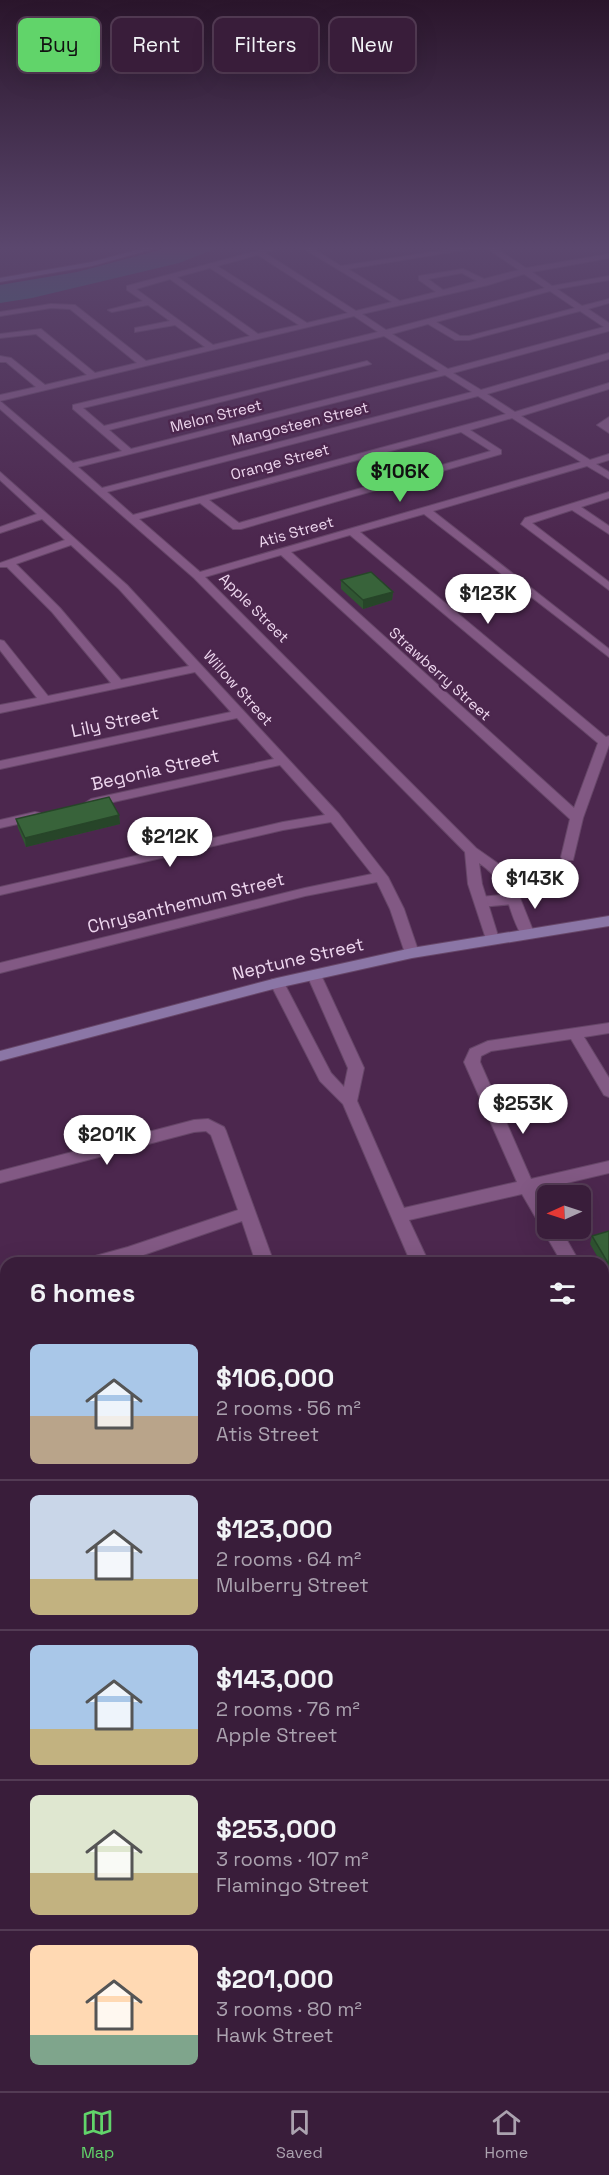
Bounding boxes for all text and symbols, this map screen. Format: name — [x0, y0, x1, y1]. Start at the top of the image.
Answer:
chip: Buy — [18, 18, 100, 72]
chip: Rent — [112, 18, 202, 72]
chip: Filters — [214, 18, 318, 72]
chip: New — [330, 18, 415, 72]
street label: Melon Street — [168, 395, 264, 436]
street label: Mangosteen Street — [229, 397, 371, 450]
street label: Orange Street — [228, 439, 331, 484]
pin: $106K — [358, 452, 442, 503]
text: $106K — [371, 458, 430, 484]
street label: Atis Street — [256, 512, 336, 551]
street label: Apple Street — [215, 569, 293, 647]
pin: $123K — [446, 574, 530, 625]
text: $123K — [459, 580, 517, 606]
street label: Strawberry Street — [385, 623, 495, 724]
street label: Willow Street — [200, 646, 277, 729]
street label: Lily Street — [69, 701, 161, 742]
street label: Begonia Street — [89, 744, 221, 795]
pin: $212K — [128, 817, 212, 868]
text: $212K — [141, 823, 199, 849]
pin: $143K — [493, 859, 577, 910]
text: $143K — [506, 865, 564, 891]
street label: Chrysanthemum Street — [85, 867, 287, 938]
street label: Neptune Street — [230, 932, 366, 985]
pin: $253K — [481, 1084, 565, 1135]
text: $253K — [493, 1090, 553, 1116]
pin: $201K — [65, 1115, 149, 1166]
text: $201K — [78, 1121, 136, 1147]
north arrow — [537, 1185, 591, 1239]
map controls — [537, 1185, 591, 1239]
text: 6 homes — [30, 1276, 135, 1310]
icon: filters — [546, 1277, 579, 1310]
text: $106,000 — [216, 1361, 334, 1395]
icon: home — [78, 1368, 150, 1440]
text: 2 rooms · 56 m² — [216, 1395, 361, 1421]
text: Atis Street — [216, 1421, 319, 1447]
text: $123,000 — [216, 1512, 333, 1546]
icon: home — [78, 1519, 150, 1591]
text: 2 rooms · 64 m² — [216, 1546, 361, 1572]
text: Mulberry Street — [216, 1572, 369, 1598]
text: $143,000 — [216, 1662, 334, 1696]
icon: home — [78, 1669, 150, 1741]
text: 2 rooms · 76 m² — [216, 1696, 360, 1722]
text: Apple Street — [216, 1722, 337, 1748]
text: $253,000 — [216, 1812, 336, 1846]
icon: home — [78, 1819, 150, 1891]
text: 3 rooms · 107 m² — [216, 1846, 369, 1872]
text: Flamingo Street — [216, 1872, 369, 1898]
text: $201,000 — [216, 1962, 334, 1996]
icon: home — [78, 1969, 150, 2041]
text: 3 rooms · 80 m² — [216, 1996, 362, 2022]
text: Hawk Street — [216, 2022, 333, 2048]
tab: Map — [81, 2106, 114, 2163]
tab: Saved — [276, 2106, 323, 2163]
tab: Home — [484, 2106, 528, 2163]

